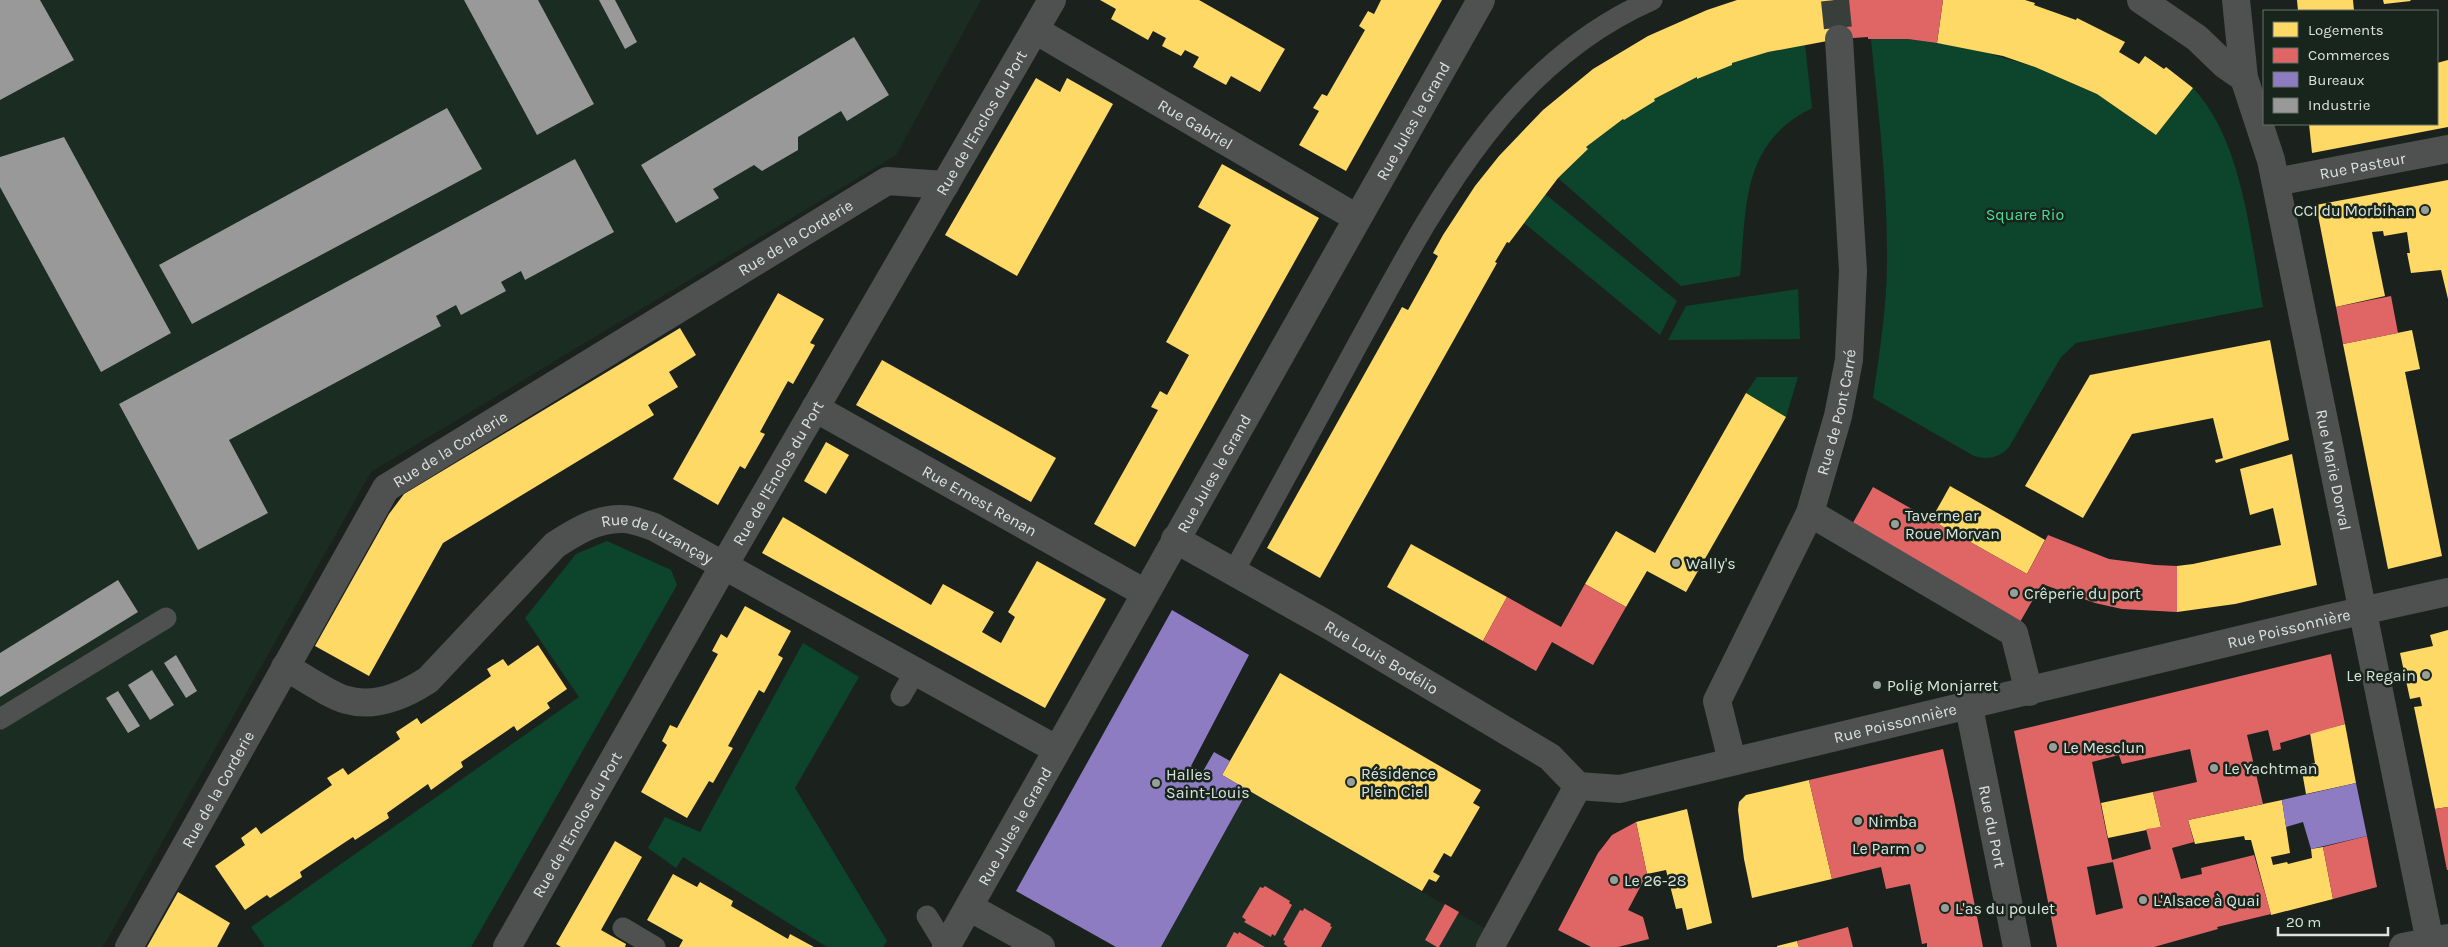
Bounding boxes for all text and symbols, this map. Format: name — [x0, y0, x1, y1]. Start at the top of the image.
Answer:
legend — [2263, 10, 2438, 125]
text: Logements — [2308, 21, 2384, 39]
text: Commerces — [2308, 46, 2390, 64]
street label: Rue de l'Enclos du Port — [932, 47, 1031, 199]
street label: Rue Jules le Grand — [1372, 58, 1454, 184]
text: Bureaux — [2308, 71, 2365, 89]
street label: Rue Gabriel — [1155, 95, 1236, 153]
text: Industrie — [2308, 96, 2370, 114]
street label: Rue Pasteur — [2318, 148, 2407, 183]
street label: Rue de la Corderie — [735, 195, 856, 280]
place label: CCI du Morbihan — [2294, 201, 2415, 220]
marker: CCI du Morbihan — [2419, 204, 2431, 216]
park label: Square Rio — [1986, 205, 2064, 224]
street label: Rue de Pont Carré — [1812, 349, 1859, 477]
street label: Rue de l'Enclos du Port — [729, 397, 828, 549]
street label: Rue de la Corderie — [389, 407, 511, 492]
street label: Rue Marie Dorval — [2312, 408, 2355, 532]
street label: Rue Jules le Grand — [1173, 411, 1255, 536]
street label: Rue Ernest Renan — [919, 461, 1040, 541]
place label: Taverne ar Roue Morvan — [1905, 506, 2000, 543]
street label: Rue de Luzançay — [599, 510, 717, 568]
marker: Taverne ar Roue Morvan — [1889, 518, 1901, 530]
place label: Wally's — [1686, 554, 1736, 573]
marker: Wally's — [1670, 557, 1682, 569]
place label: Crêperie du port — [2024, 584, 2141, 603]
marker: Crêperie du port — [2008, 587, 2020, 599]
street label: Rue Poissonnière — [2225, 605, 2352, 652]
street label: Rue Louis Bodélio — [1321, 616, 1442, 698]
place label: Le Regain — [2346, 666, 2416, 685]
marker: Le Regain — [2420, 669, 2432, 681]
place label: Polig Monjarret — [1887, 676, 1998, 695]
marker: Polig Monjarret — [1871, 679, 1883, 691]
street label: Rue Poissonnière — [1832, 699, 1959, 747]
street label: Rue de la Corderie — [178, 728, 258, 851]
place label: Le Mesclun — [2063, 738, 2145, 757]
marker: Le Mesclun — [2047, 741, 2059, 753]
street label: Rue de l'Enclos du Port — [528, 748, 626, 901]
place label: Le Yachtman — [2224, 759, 2317, 778]
marker: Le Yachtman — [2208, 762, 2220, 774]
street label: Rue Jules le Grand — [974, 764, 1056, 889]
place label: Résidence Plein Ciel — [1361, 764, 1436, 801]
place label: Halles Saint-Louis — [1166, 765, 1250, 802]
marker: Résidence Plein Ciel — [1345, 776, 1357, 788]
marker: Halles Saint-Louis — [1150, 777, 1162, 789]
street label: Rue du Port — [1975, 784, 2010, 870]
place label: Nimba — [1868, 812, 1917, 831]
marker: Nimba — [1852, 815, 1864, 827]
place label: Le Parm — [1852, 839, 1910, 858]
marker: Le Parm — [1914, 842, 1926, 854]
place label: Le 26-28 — [1624, 871, 1687, 890]
marker: Le 26-28 — [1608, 874, 1620, 886]
place label: L'Alsace à Quai — [2153, 891, 2260, 910]
marker: L'Alsace à Quai — [2137, 894, 2149, 906]
place label: L'as du poulet — [1955, 899, 2055, 918]
marker: L'as du poulet — [1939, 902, 1951, 914]
scale bar — [2278, 904, 2388, 936]
text: 20 m — [2286, 913, 2321, 931]

